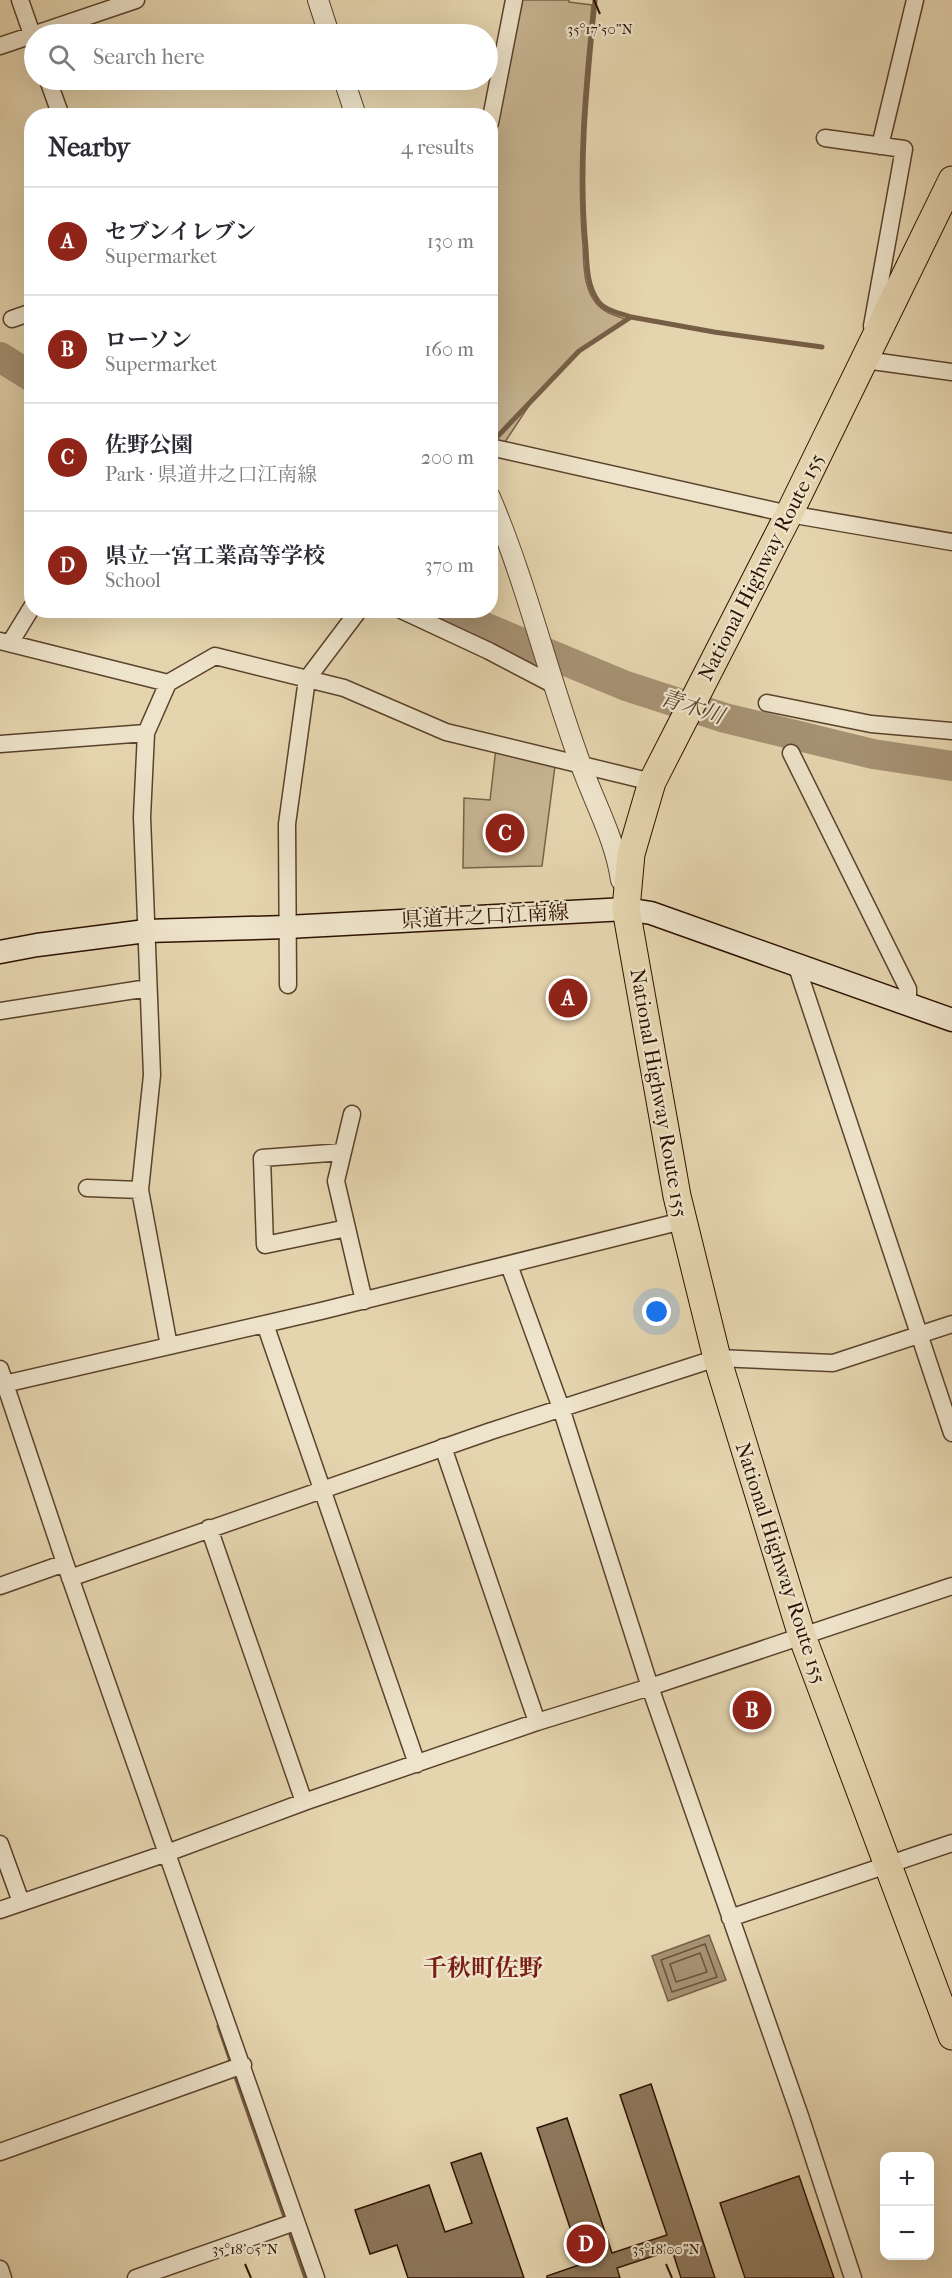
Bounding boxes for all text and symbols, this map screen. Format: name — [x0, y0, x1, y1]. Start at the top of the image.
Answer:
text: 35°17'50"N — [567, 20, 634, 38]
search box — [24, 24, 498, 90]
icon: search — [45, 41, 78, 74]
text: Search here — [93, 44, 205, 70]
text: Nearby — [48, 132, 130, 163]
text: 4 results — [401, 136, 474, 159]
text: セブンイレブン — [105, 219, 256, 245]
text: A — [61, 230, 74, 253]
text: 130 m — [427, 230, 474, 253]
text: Supermarket — [105, 245, 217, 268]
text: ローソン — [105, 327, 192, 353]
text: B — [61, 338, 74, 361]
text: 160 m — [424, 338, 474, 361]
text: Supermarket — [105, 353, 217, 376]
text: 佐野公園 — [105, 432, 193, 458]
text: C — [61, 446, 74, 469]
text: 200 m — [421, 446, 474, 469]
street label: National Highway Route 155 — [693, 449, 829, 685]
text: Park · 県道井之口江南線 — [105, 463, 317, 486]
text: 県立一宮工業高等学校 — [105, 543, 325, 569]
text: D — [60, 554, 75, 577]
text: 370 m — [424, 554, 474, 577]
text: School — [105, 569, 161, 592]
water label: 青木川 — [657, 684, 729, 730]
pin: C — [486, 810, 524, 856]
street label: 県道井之口江南線 — [400, 900, 570, 932]
street label: National Highway Route 155 — [625, 967, 693, 1219]
pin: A — [548, 976, 588, 1020]
your location — [642, 1297, 671, 1326]
street label: National Highway Route 155 — [731, 1439, 831, 1687]
pin: B — [732, 1688, 771, 1732]
district label: 千秋町佐野 — [423, 1954, 543, 1982]
map controls — [880, 2152, 934, 2260]
button: + — [880, 2152, 934, 2206]
button: − — [880, 2206, 934, 2260]
pin: D — [566, 2222, 606, 2266]
text: 35°18'05"N — [212, 2240, 279, 2258]
text: 35°18'00"N — [632, 2240, 701, 2258]

